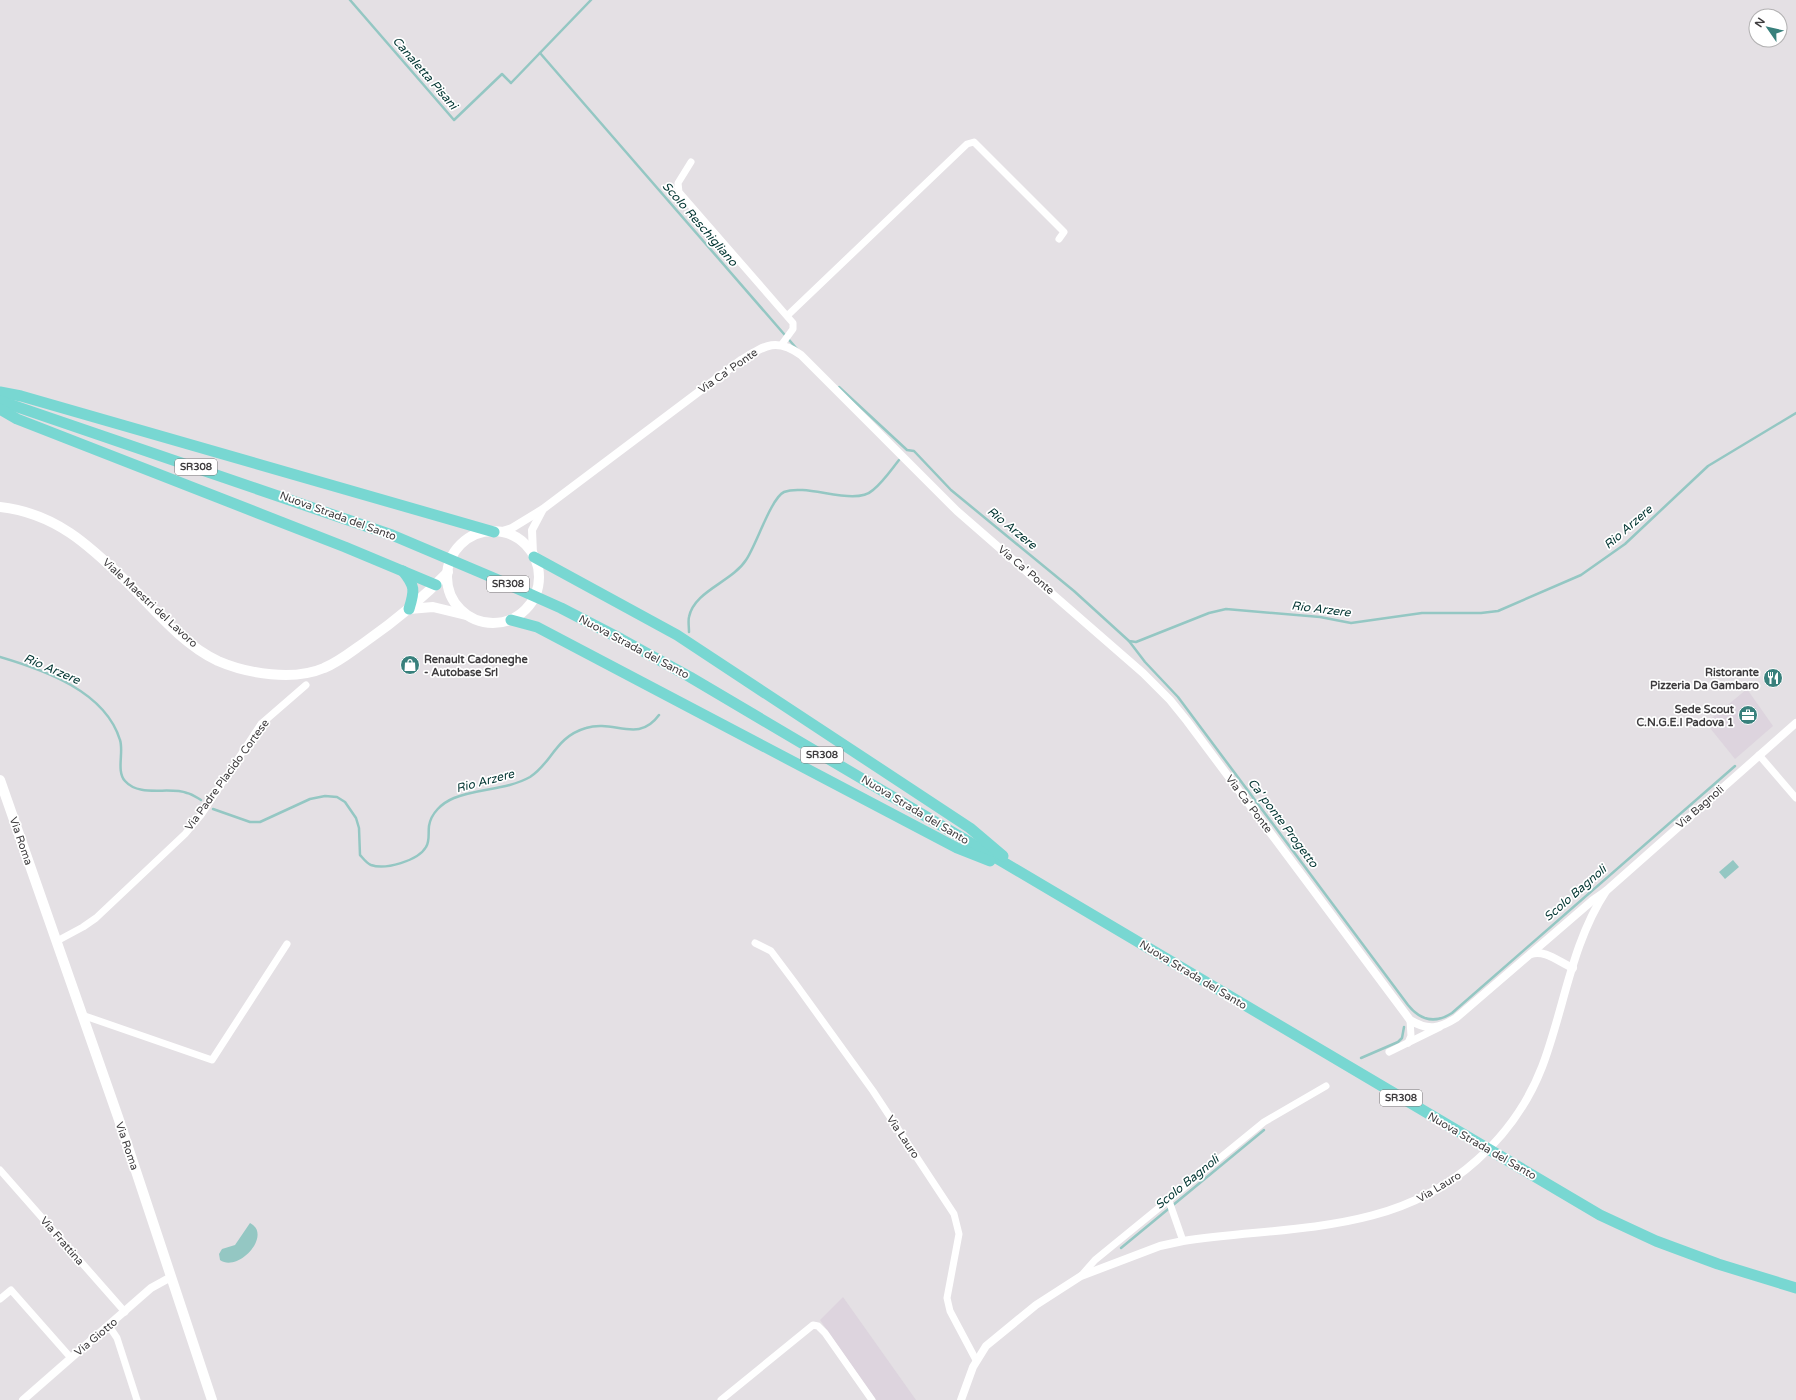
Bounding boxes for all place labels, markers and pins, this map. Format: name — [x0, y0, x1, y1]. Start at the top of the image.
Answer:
place label: Renault Cadoneghe - Autobase Srl — [424, 653, 528, 679]
shop icon: Renault Cadoneghe - Autobase Srl — [399, 654, 421, 676]
place label: Ristorante Pizzeria Da Gambaro — [1650, 666, 1760, 692]
restaurant icon: Ristorante Pizzeria Da Gambaro — [1762, 667, 1784, 689]
place label: Sede Scout C.N.G.E.I Padova 1 — [1636, 703, 1735, 729]
office icon: Sede Scout C.N.G.E.I Padova 1 — [1737, 704, 1759, 726]

